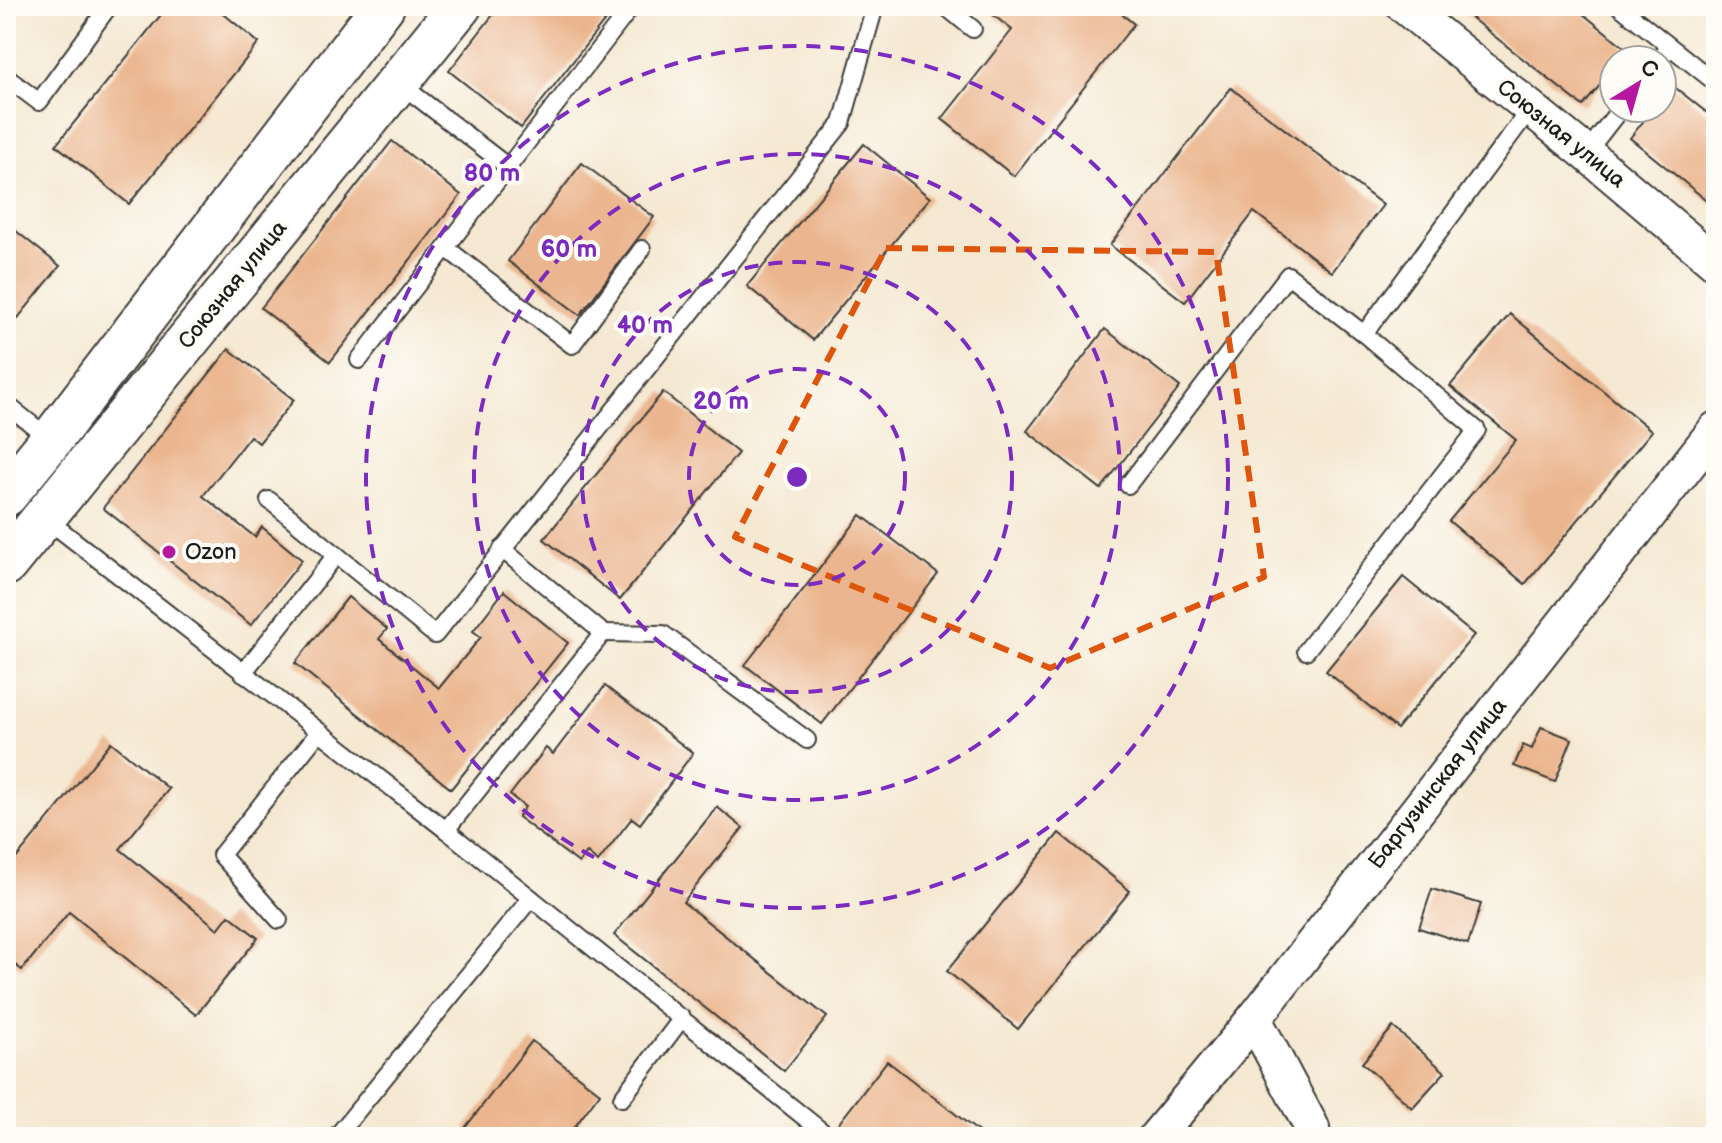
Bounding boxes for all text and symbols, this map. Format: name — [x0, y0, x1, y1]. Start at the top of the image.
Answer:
north arrow — [1598, 44, 1678, 124]
text: С — [1635, 54, 1663, 85]
street label: Союзная улица — [1491, 74, 1631, 194]
text: 80 m — [464, 159, 520, 188]
street label: Союзная улица — [173, 215, 293, 355]
text: 60 m — [541, 235, 597, 264]
text: 40 m — [617, 311, 673, 340]
text: 20 m — [693, 387, 749, 416]
centre of rings — [783, 463, 811, 491]
place label: Ozon — [185, 539, 237, 566]
marker: Ozon — [160, 543, 178, 561]
street label: Баргузинская улица — [1363, 693, 1513, 875]

